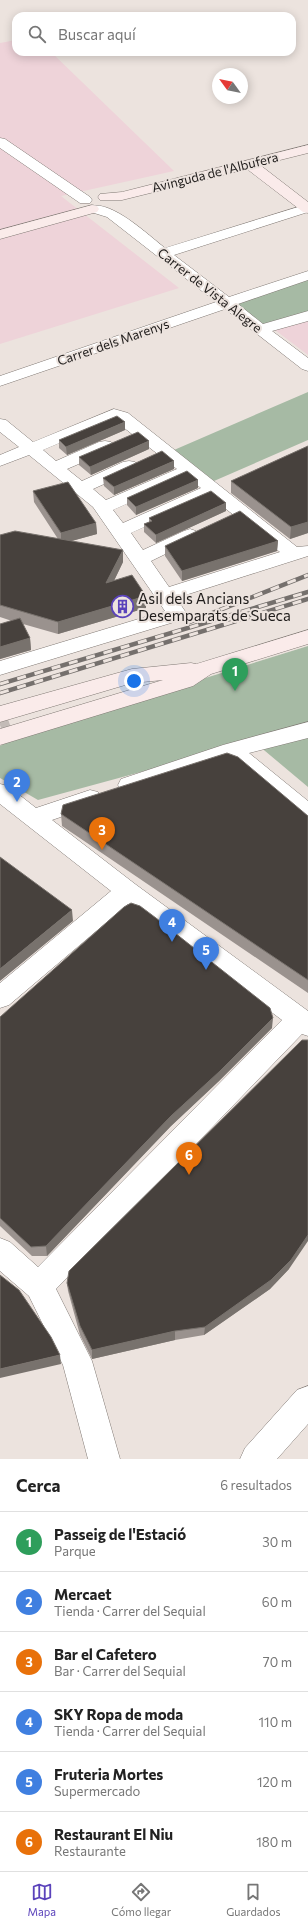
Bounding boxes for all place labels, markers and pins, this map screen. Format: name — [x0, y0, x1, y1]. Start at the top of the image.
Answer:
place label: Asil dels Ancians Desemparats de Sueca — [138, 589, 291, 624]
building icon: Asil dels Ancians Desemparats de Sueca — [110, 594, 136, 620]
pin: 1 — [222, 658, 248, 691]
pin: 2 — [4, 769, 30, 802]
pin: 3 — [89, 817, 115, 850]
pin: 4 — [159, 909, 185, 942]
pin: 5 — [193, 937, 219, 970]
pin: 6 — [176, 1142, 202, 1175]

